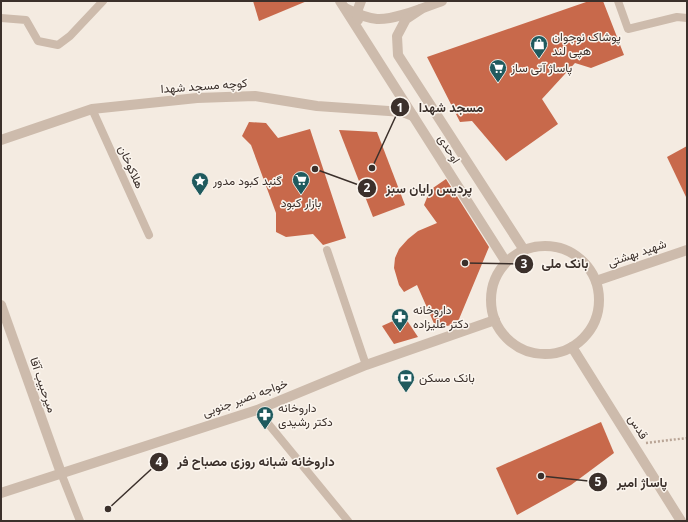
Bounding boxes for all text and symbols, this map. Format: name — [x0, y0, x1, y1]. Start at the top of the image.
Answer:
place label: پوشاک نوجوان هپی لند — [552, 28, 621, 59]
shop icon: پوشاک نوجوان هپی لند — [529, 34, 549, 59]
supermarket icon: پاساژ آتی ساز — [488, 58, 508, 83]
place label: پاساژ آتی ساز — [510, 59, 572, 76]
street label: کوچه مسجد شهدا — [160, 74, 248, 97]
callout: مسجد شهدا — [390, 95, 491, 120]
text: مسجد شهدا — [419, 98, 483, 116]
text: 1 — [397, 99, 403, 116]
street label: اوحدی — [434, 131, 465, 166]
street label: هلاکوخان — [114, 143, 148, 191]
supermarket icon: بازار کبود — [291, 170, 311, 195]
place icon: گنبد کبود مدور — [190, 171, 210, 196]
place label: گنبد کبود مدور — [212, 172, 282, 189]
callout: پردیس رایان سبز — [357, 176, 480, 201]
text: 2 — [364, 179, 371, 196]
text: پردیس رایان سبز — [385, 179, 473, 198]
place label: بازار کبود — [281, 194, 321, 211]
street label: شهید بهشتی — [605, 235, 668, 270]
callout: بانک ملی — [514, 251, 597, 276]
text: بانک ملی — [542, 254, 588, 272]
text: 3 — [521, 255, 528, 272]
place label: داروخانه دکتر علیزاده — [413, 301, 469, 332]
pharmacy icon: داروخانه دکتر علیزاده — [390, 307, 410, 332]
street label: میرحبیب آقا — [26, 355, 61, 415]
bank icon: بانک مسکن — [396, 368, 416, 393]
place label: بانک مسکن — [419, 369, 475, 386]
street label: خواجه نصیر جنوبی — [200, 374, 290, 421]
place label: داروخانه دکتر رشیدی — [278, 399, 333, 430]
pharmacy icon: داروخانه دکتر رشیدی — [255, 405, 275, 430]
street label: قدس — [624, 411, 653, 442]
callout: داروخانه شبانه روزی مصباح فر — [149, 449, 343, 474]
text: داروخانه شبانه روزی مصباح فر — [176, 452, 335, 470]
text: 4 — [156, 453, 163, 470]
callout: پاساژ امیر — [588, 470, 675, 495]
text: 5 — [595, 473, 602, 490]
text: پاساژ امیر — [616, 473, 667, 492]

